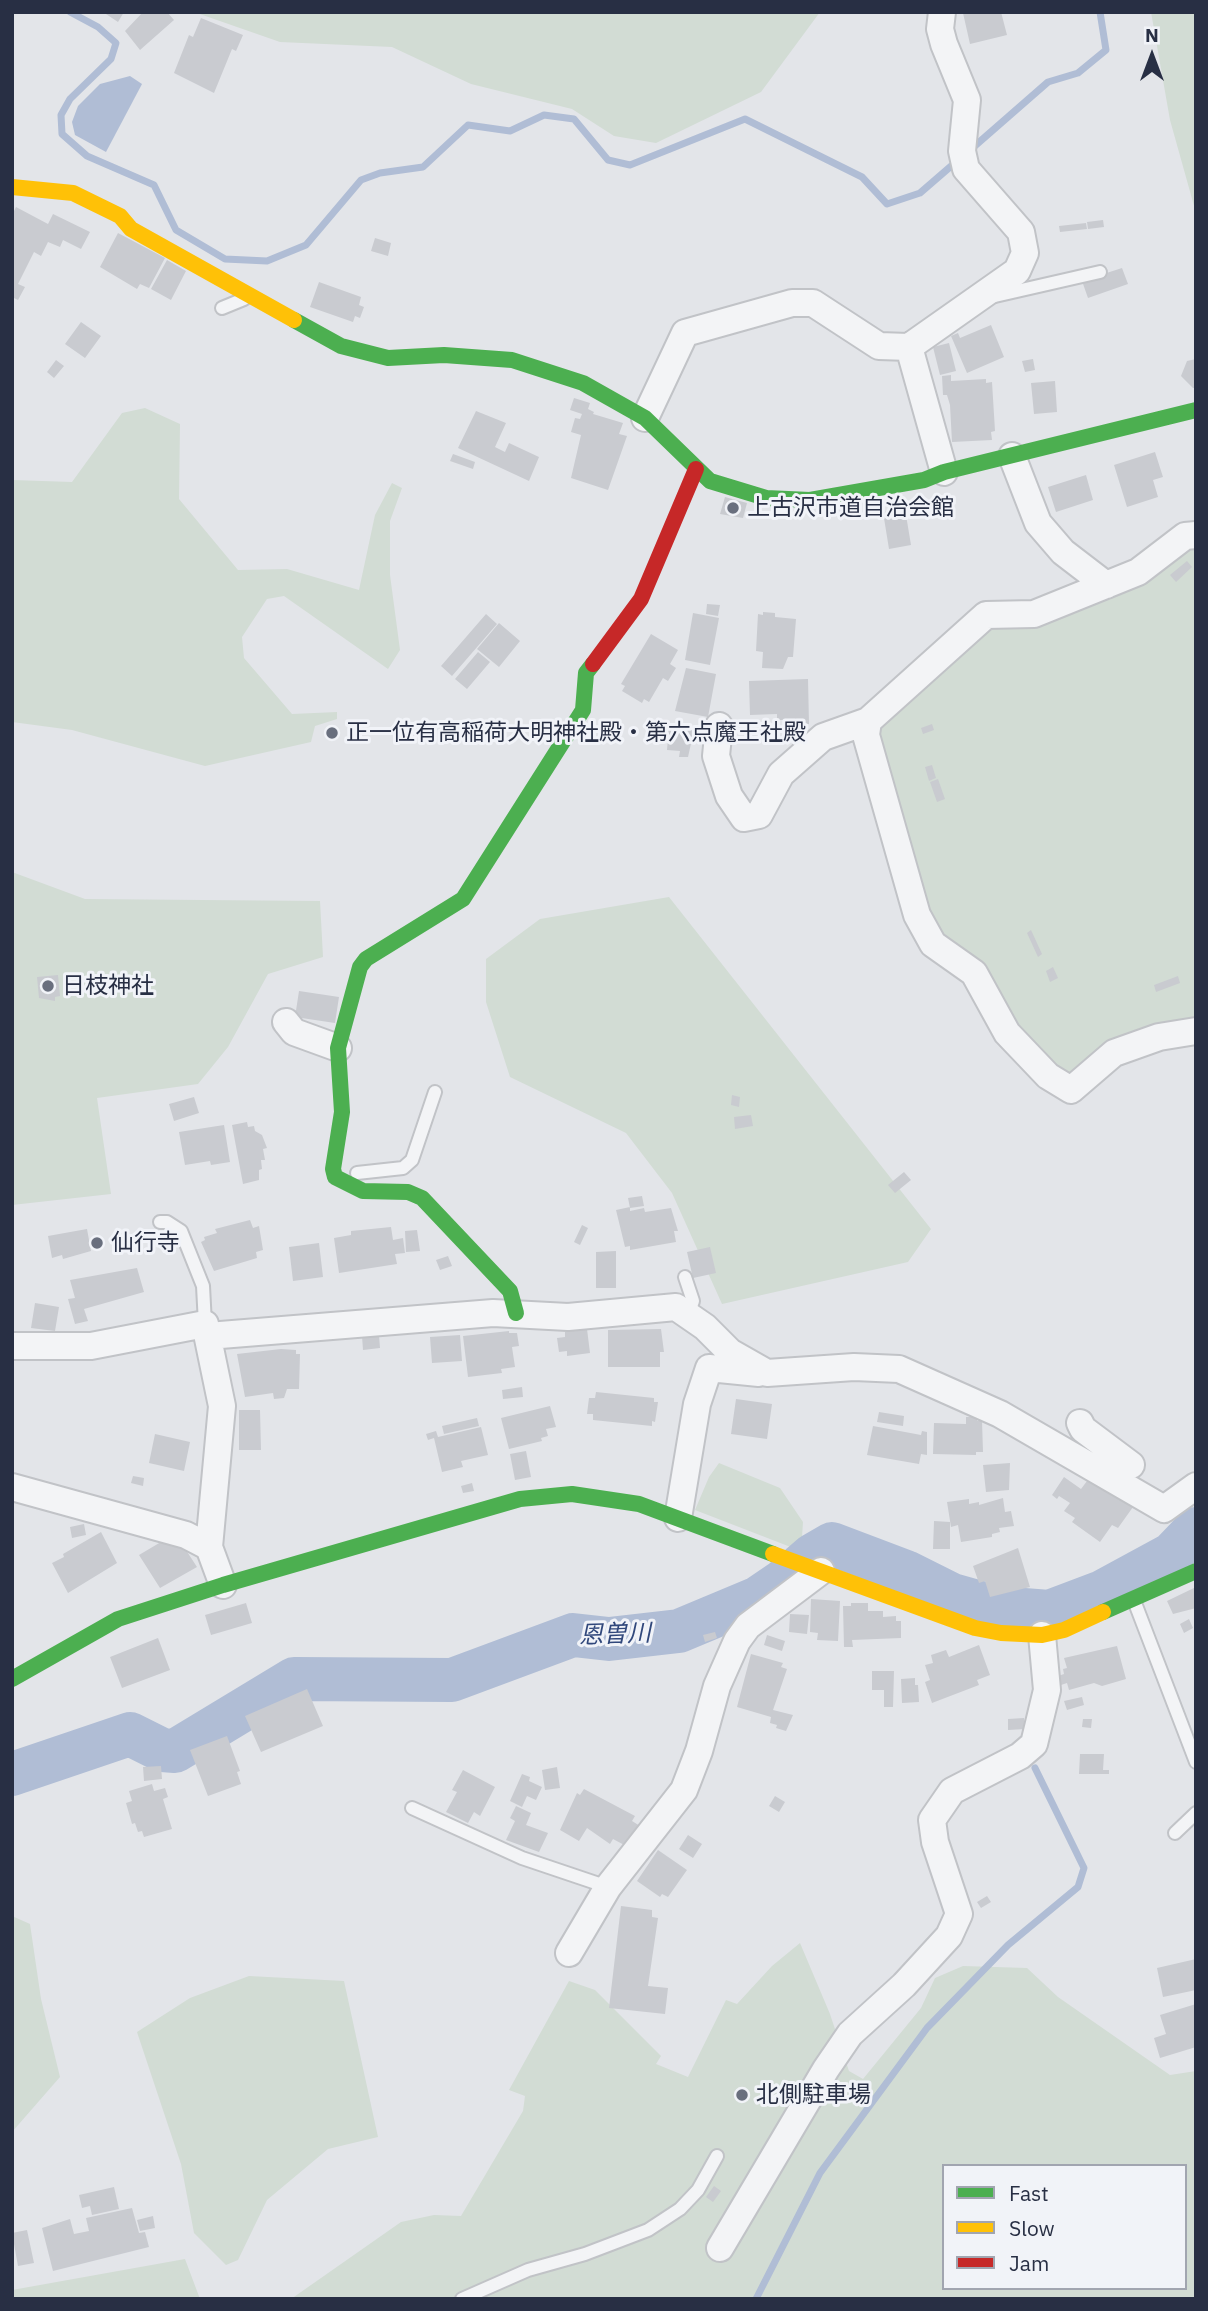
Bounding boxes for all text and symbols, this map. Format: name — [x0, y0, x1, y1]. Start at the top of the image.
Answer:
north arrow — [1117, 21, 1187, 91]
text: N — [1145, 23, 1159, 47]
place label: 上古沢市道自治会館 — [747, 494, 954, 522]
marker: 上古沢市道自治会館 — [725, 500, 741, 516]
place label: 正一位有高稲荷大明神社殿・第六点魔王社殿 — [346, 719, 806, 747]
marker: 正一位有高稲荷大明神社殿・第六点魔王社殿 — [324, 725, 340, 741]
place label: 日枝神社 — [62, 972, 154, 1000]
marker: 日枝神社 — [40, 978, 56, 994]
place label: 仙行寺 — [111, 1229, 180, 1257]
marker: 仙行寺 — [89, 1235, 105, 1251]
water label: 恩曽川 — [579, 1619, 651, 1651]
place label: 北側駐車場 — [756, 2081, 871, 2109]
marker: 北側駐車場 — [734, 2087, 750, 2103]
legend — [942, 2164, 1187, 2290]
text: Fast — [1009, 2179, 1049, 2207]
text: Slow — [1009, 2214, 1055, 2242]
text: Jam — [1009, 2249, 1049, 2277]

